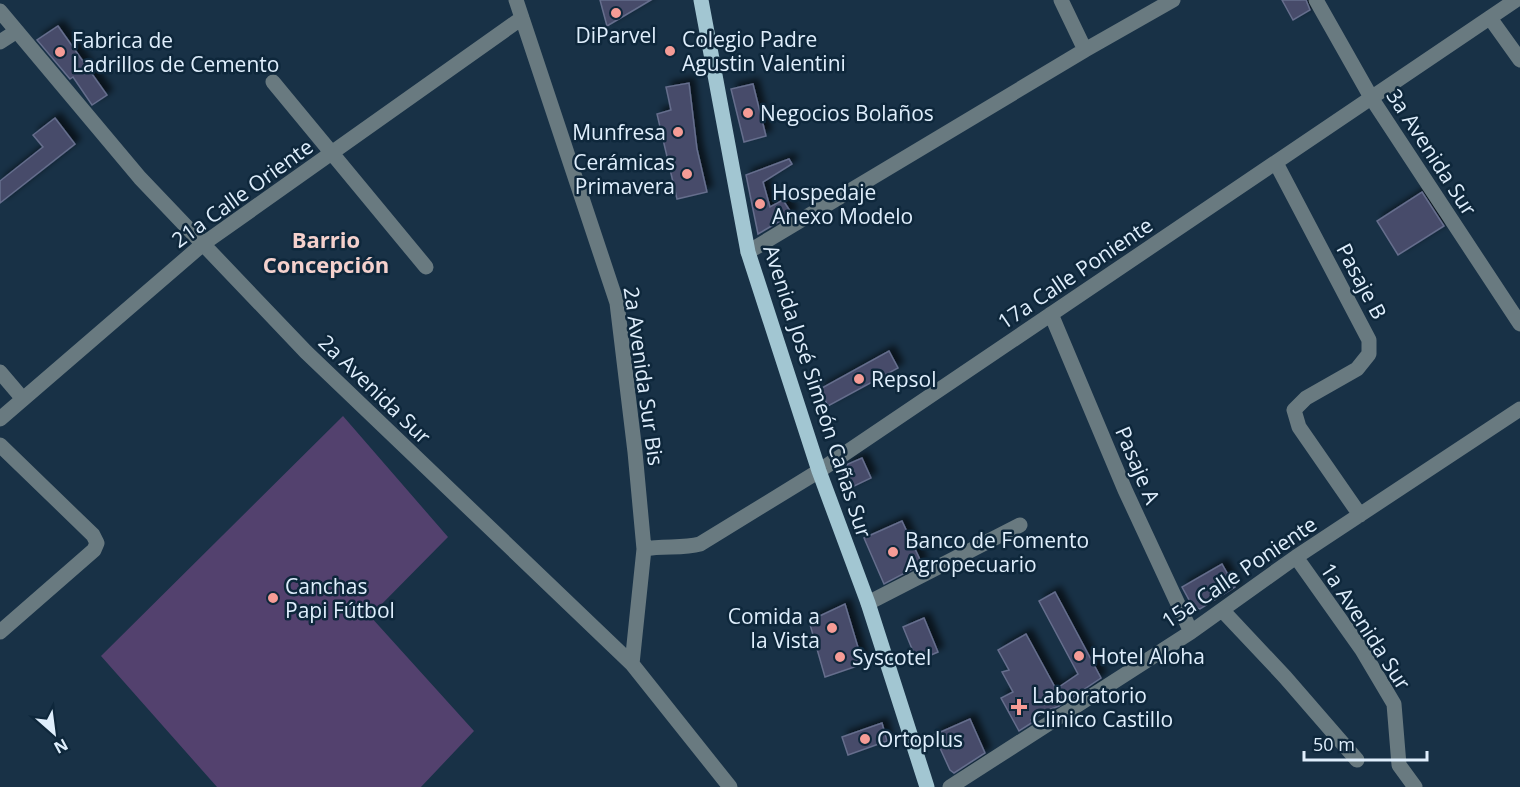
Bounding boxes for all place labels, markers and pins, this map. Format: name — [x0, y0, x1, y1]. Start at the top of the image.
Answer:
marker: DiParvel — [609, 6, 623, 20]
place label: DiParvel — [575, 21, 657, 49]
place label: Colegio Padre Agustin Valentini — [682, 25, 846, 77]
place label: Fabrica de Ladrillos de Cemento — [72, 26, 279, 78]
marker: Colegio Padre Agustin Valentini — [663, 44, 677, 58]
marker: Fabrica de Ladrillos de Cemento — [53, 45, 67, 59]
place label: Negocios Bolaños — [760, 99, 934, 127]
marker: Negocios Bolaños — [741, 106, 755, 120]
place label: Munfresa — [572, 118, 666, 146]
marker: Munfresa — [671, 125, 685, 139]
place label: Cerámicas Primavera — [573, 148, 675, 200]
marker: Cerámicas Primavera — [680, 167, 694, 181]
place label: Hospedaje Anexo Modelo — [772, 178, 913, 230]
marker: Hospedaje Anexo Modelo — [753, 197, 767, 211]
place label: Repsol — [871, 365, 937, 393]
marker: Repsol — [852, 372, 866, 386]
place label: Banco de Fomento Agropecuario — [905, 526, 1089, 578]
marker: Banco de Fomento Agropecuario — [886, 545, 900, 559]
place label: Canchas Papi Fútbol — [285, 572, 395, 624]
marker: Canchas Papi Fútbol — [266, 591, 280, 605]
place label: Comida a la Vista — [728, 602, 820, 654]
marker: Comida a la Vista — [825, 621, 839, 635]
place label: Hotel Aloha — [1091, 642, 1205, 670]
place label: Syscotel — [852, 643, 931, 671]
marker: Hotel Aloha — [1072, 649, 1086, 663]
marker: Syscotel — [833, 650, 847, 664]
place label: Laboratorio Clinico Castillo — [1032, 681, 1173, 733]
marker: Laboratorio Clinico Castillo — [1010, 698, 1028, 716]
place label: Ortoplus — [877, 725, 963, 753]
marker: Ortoplus — [858, 732, 872, 746]

